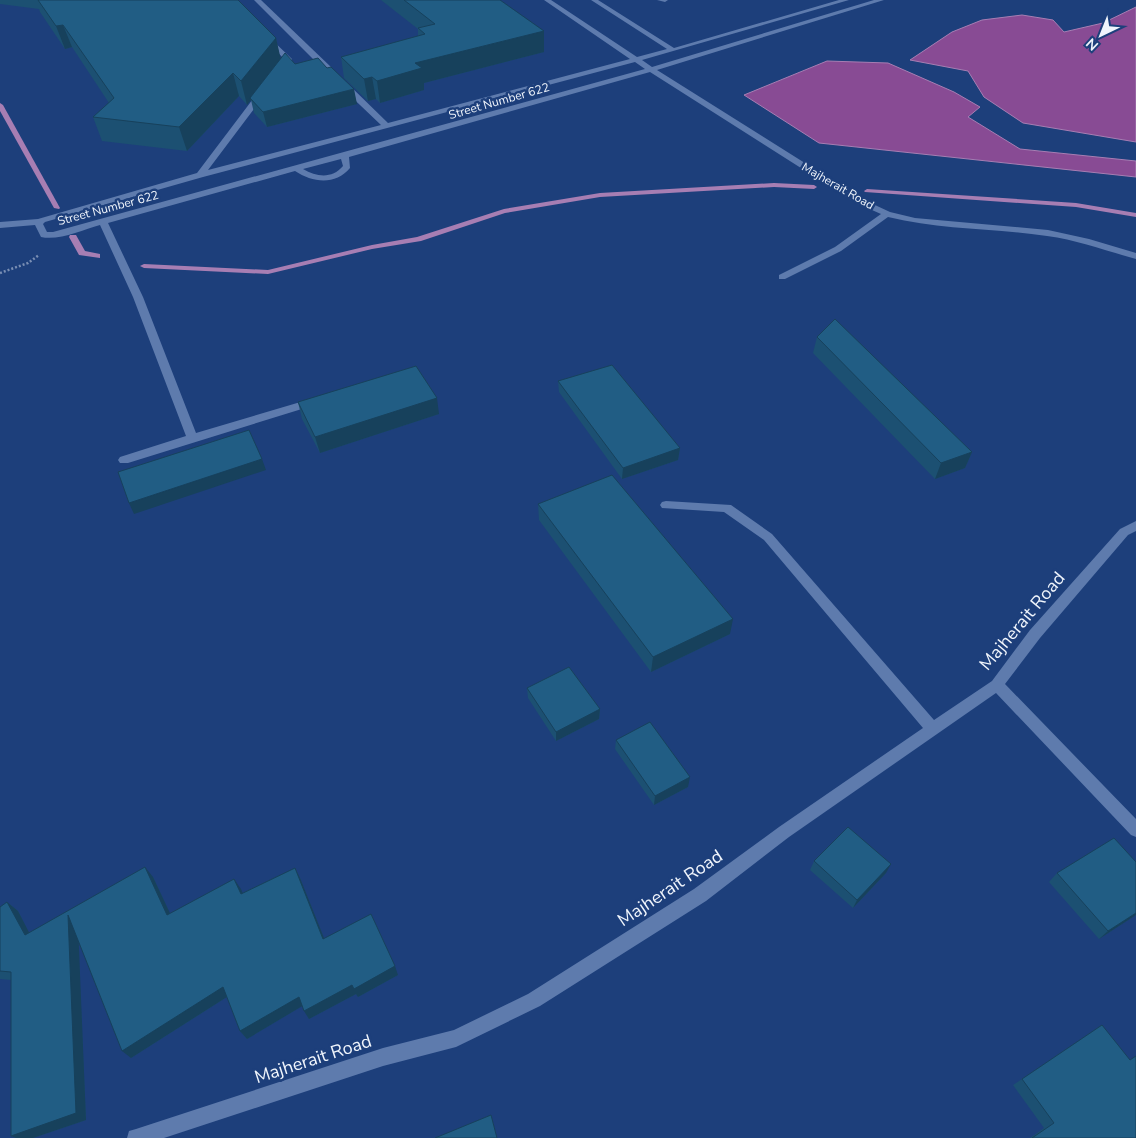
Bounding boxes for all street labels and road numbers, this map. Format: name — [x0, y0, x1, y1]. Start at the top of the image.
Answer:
street label: Street Number 622 — [447, 79, 551, 123]
street label: Majherait Road — [799, 159, 877, 213]
street label: Street Number 622 — [56, 187, 160, 229]
street label: Majherait Road — [974, 567, 1070, 675]
street label: Majherait Road — [613, 844, 727, 932]
street label: Majherait Road — [251, 1029, 375, 1089]

